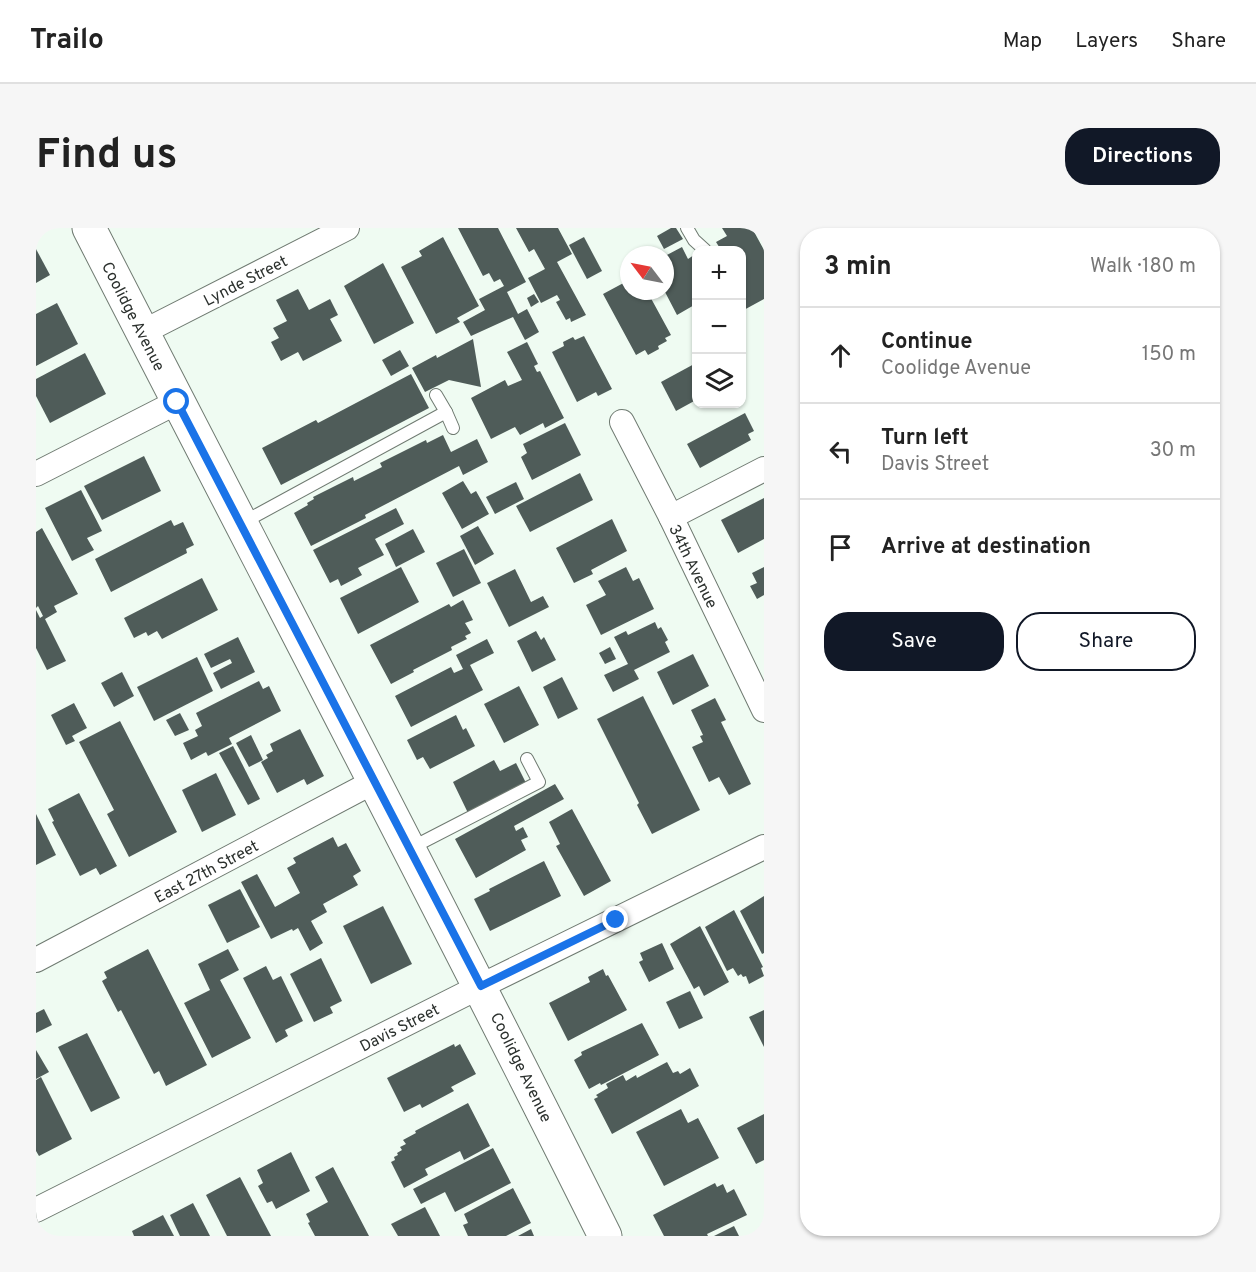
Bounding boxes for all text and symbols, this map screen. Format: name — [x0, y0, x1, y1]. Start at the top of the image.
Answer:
text: Trailo — [30, 23, 104, 59]
text: Map — [1003, 28, 1042, 55]
text: Layers — [1075, 28, 1138, 55]
text: Share — [1171, 28, 1226, 55]
button: Directions — [1065, 128, 1220, 185]
text: Find us — [36, 130, 177, 183]
north arrow — [620, 246, 674, 300]
map controls — [692, 246, 746, 408]
button: + — [692, 246, 746, 300]
text: 3 min — [824, 251, 892, 284]
street label: Lynde Street — [201, 252, 291, 311]
text: Walk · 180 m — [1090, 254, 1196, 280]
street label: Coolidge Avenue — [96, 259, 168, 375]
button: − — [692, 300, 746, 354]
text: Continue — [881, 329, 972, 356]
icon: ahead — [824, 339, 857, 372]
text: 150 m — [1142, 342, 1196, 368]
button: layers — [692, 354, 746, 408]
text: Coolidge Avenue — [881, 356, 1031, 382]
route start — [163, 388, 189, 414]
text: Turn left — [881, 425, 969, 452]
icon: left — [824, 435, 857, 468]
text: 30 m — [1150, 438, 1196, 464]
text: Davis Street — [881, 452, 989, 478]
street label: 34th Avenue — [663, 522, 721, 612]
icon: arrive — [824, 531, 857, 564]
text: Arrive at destination — [881, 534, 1091, 561]
button: Save — [824, 612, 1004, 671]
button: Share — [1016, 612, 1196, 671]
street label: East 27th Street — [151, 837, 262, 909]
route end — [602, 906, 628, 932]
street label: Davis Street — [357, 1000, 443, 1057]
street label: Coolidge Avenue — [485, 1010, 555, 1126]

